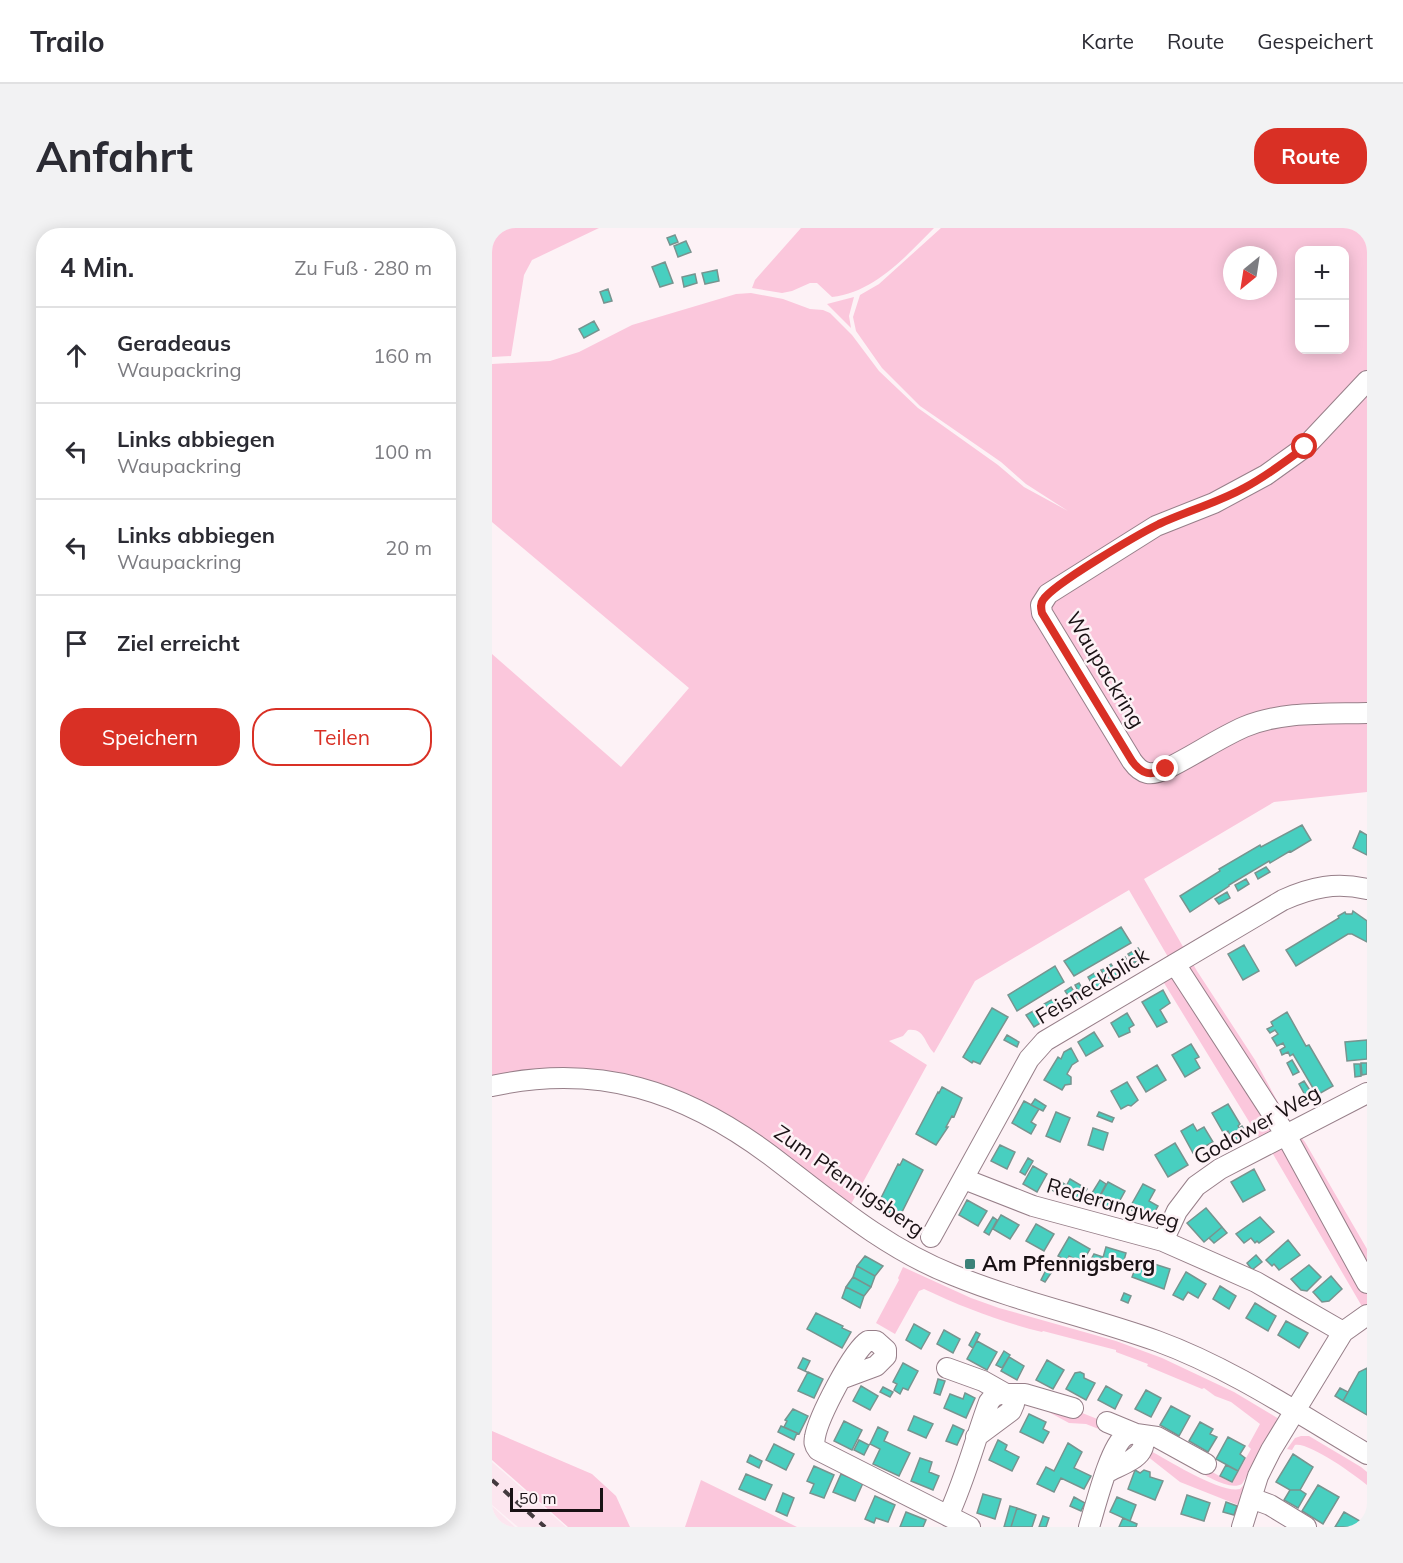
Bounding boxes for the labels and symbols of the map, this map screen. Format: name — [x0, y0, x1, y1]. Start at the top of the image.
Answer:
north arrow — [1223, 246, 1277, 300]
route start — [1291, 433, 1317, 459]
street label: Waupackring — [1061, 607, 1151, 732]
route end — [1152, 755, 1178, 781]
street label: Feisneckblick — [1030, 941, 1153, 1029]
street label: Godower Weg — [1189, 1079, 1324, 1170]
street label: Zum Pfennigsberg — [770, 1119, 930, 1242]
street label: Rederangweg — [1044, 1172, 1183, 1234]
place label: Am Pfennigsberg — [982, 1250, 1155, 1276]
marker: Am Pfennigsberg — [963, 1257, 977, 1271]
scale bar — [510, 1485, 603, 1512]

